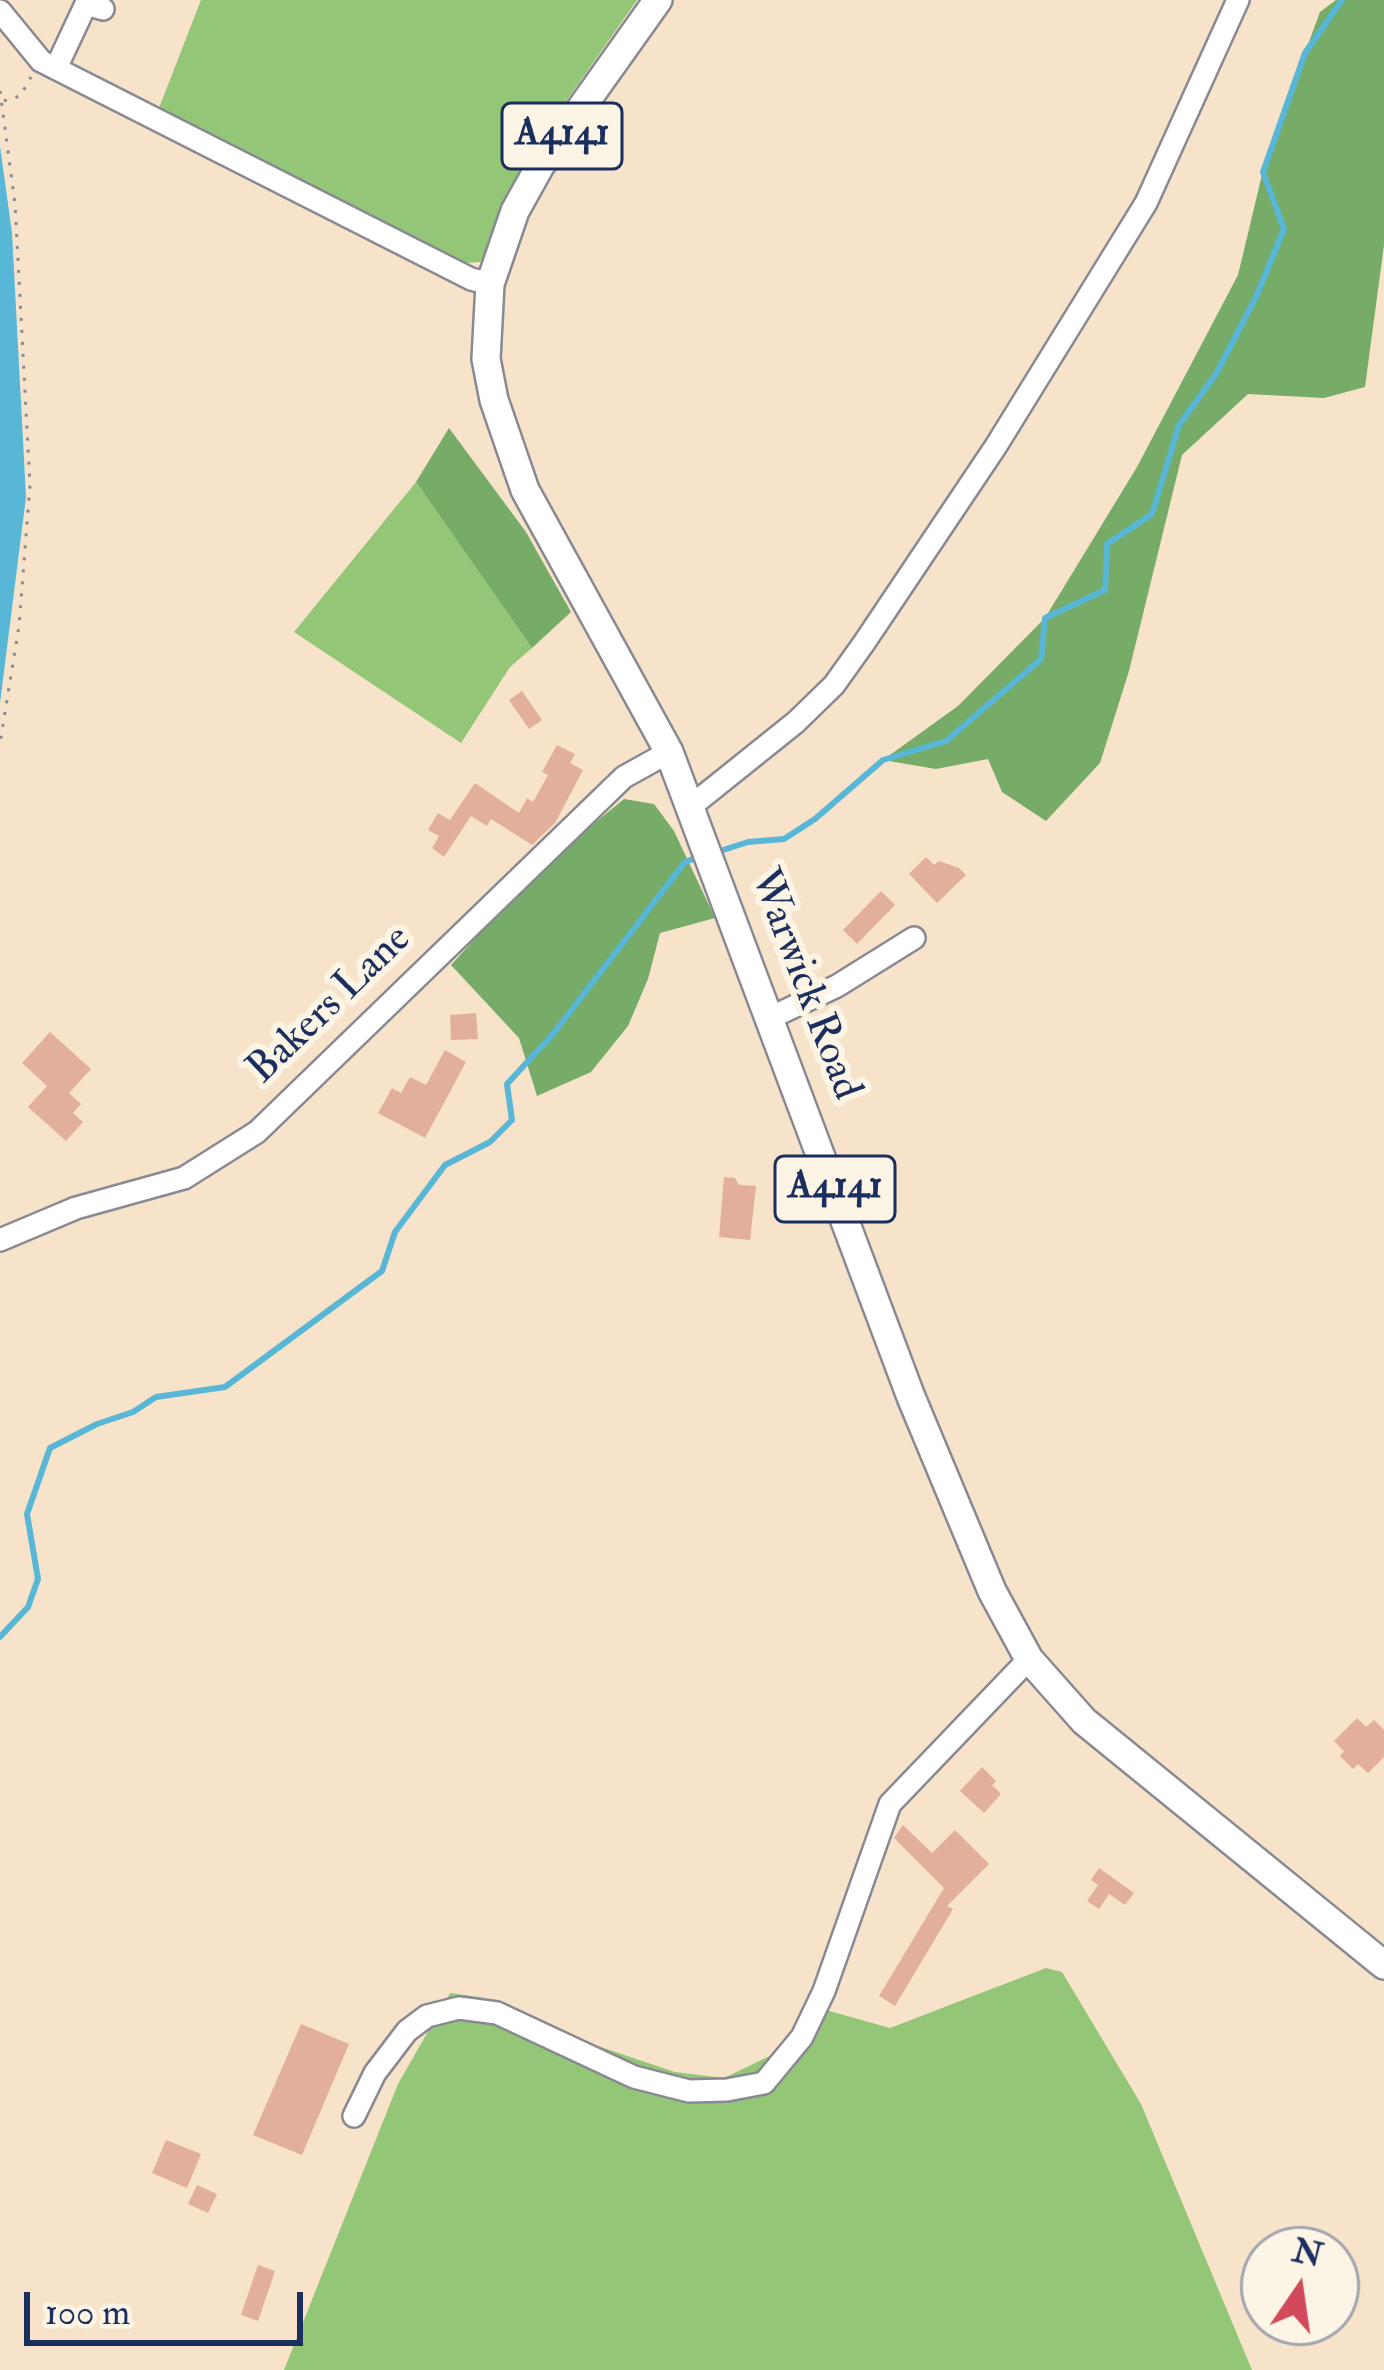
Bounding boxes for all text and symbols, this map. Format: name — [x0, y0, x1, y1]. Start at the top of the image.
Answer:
road number: A4141 — [502, 103, 622, 169]
street label: Warwick Road — [736, 863, 870, 1107]
street label: Bakers Lane — [239, 916, 423, 1096]
road number: A4141 — [775, 1156, 895, 1222]
north arrow — [1240, 2226, 1360, 2346]
text: N — [1289, 2230, 1327, 2277]
scale bar — [30, 2268, 309, 2342]
text: 100 m — [45, 2290, 130, 2335]

